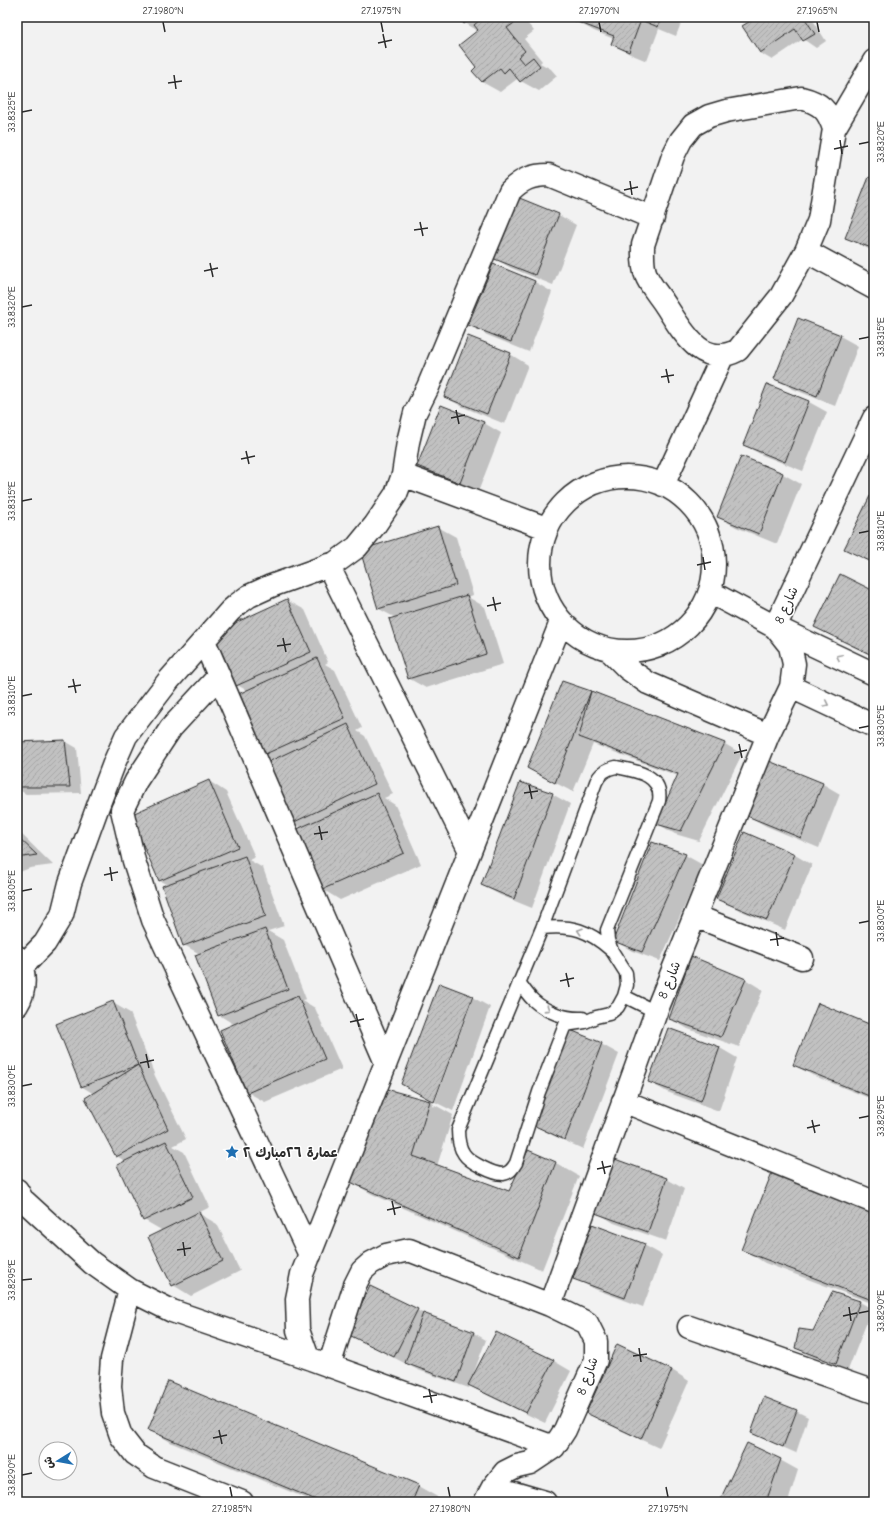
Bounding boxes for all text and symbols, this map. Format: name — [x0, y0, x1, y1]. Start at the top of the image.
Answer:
text: 27.1980°N — [142, 5, 184, 17]
text: 27.1975°N — [361, 5, 401, 17]
text: 27.1970°N — [579, 5, 619, 17]
text: 27.1965°N — [797, 5, 837, 17]
text: 33.8325°E — [6, 91, 18, 133]
text: 33.8320°E — [875, 121, 887, 163]
text: 33.8320°E — [6, 286, 18, 328]
text: 33.8315°E — [875, 317, 887, 357]
text: 33.8315°E — [6, 481, 18, 521]
text: 33.8310°E — [875, 511, 887, 551]
street label: شارع 8 — [771, 584, 803, 627]
one-way arrow — [836, 654, 843, 662]
text: 33.8310°E — [6, 676, 18, 716]
one-way arrow — [822, 699, 830, 707]
text: 33.8305°E — [875, 705, 887, 747]
text: 33.8305°E — [6, 870, 18, 912]
text: 33.8300°E — [875, 900, 887, 942]
one-way arrow — [576, 927, 583, 936]
street label: شارع 8 — [655, 959, 685, 1002]
one-way arrow — [543, 1004, 550, 1012]
text: 33.8300°E — [6, 1065, 18, 1107]
text: 33.8295°E — [875, 1095, 887, 1137]
place icon: عمارة ٢٦مبارك ٢ — [224, 1144, 240, 1160]
place label: عمارة ٢٦مبارك ٢ — [243, 1145, 338, 1161]
text: 33.8295°E — [6, 1259, 18, 1301]
text: 33.8290°E — [875, 1290, 887, 1332]
street label: شارع 8 — [573, 1355, 603, 1398]
north arrow — [38, 1441, 78, 1481]
text: 33.8290°E — [6, 1454, 18, 1496]
text: ش — [41, 1456, 56, 1470]
text: 27.1985°N — [212, 1503, 252, 1515]
text: 27.1980°N — [429, 1503, 471, 1515]
text: 27.1975°N — [648, 1503, 688, 1515]

